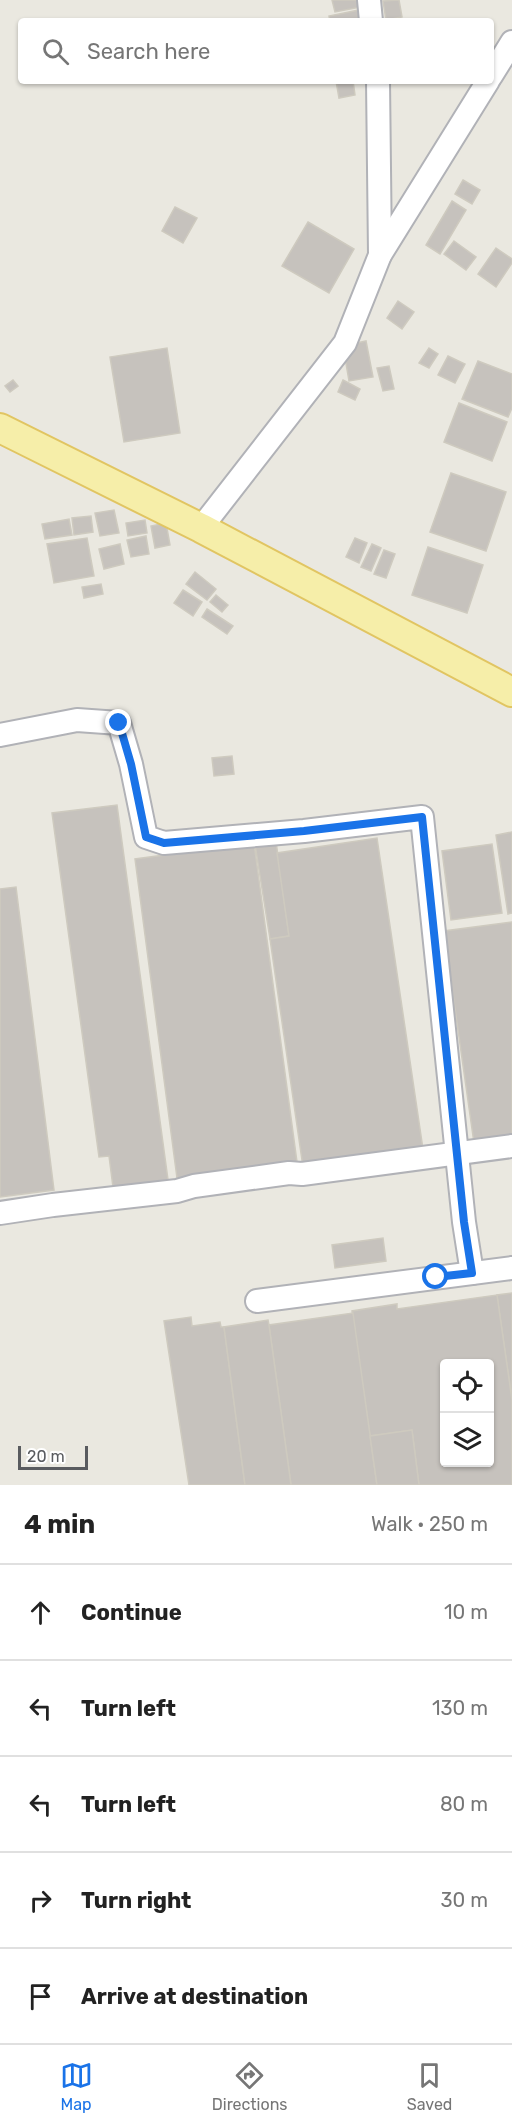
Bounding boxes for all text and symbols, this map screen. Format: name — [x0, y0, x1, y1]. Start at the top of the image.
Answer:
search box — [18, 18, 494, 84]
icon: search — [39, 35, 72, 68]
text: Search here — [87, 38, 210, 65]
route end — [105, 709, 131, 735]
route start — [422, 1263, 448, 1289]
map controls — [440, 1359, 494, 1467]
button: locate — [440, 1359, 494, 1413]
button: layers — [440, 1413, 494, 1467]
scale bar — [18, 1443, 88, 1470]
text: 20 m — [27, 1447, 65, 1466]
text: 4 min — [24, 1509, 95, 1540]
text: Walk · 250 m — [371, 1512, 488, 1536]
icon: ahead — [24, 1596, 57, 1629]
text: Continue — [81, 1599, 182, 1626]
text: 10 m — [444, 1600, 488, 1624]
icon: left — [24, 1692, 57, 1725]
text: Turn left — [81, 1695, 176, 1722]
text: 130 m — [432, 1696, 488, 1720]
icon: left — [24, 1788, 57, 1821]
text: Turn left — [81, 1791, 176, 1818]
text: 80 m — [440, 1792, 488, 1816]
icon: right — [24, 1884, 57, 1917]
text: Turn right — [81, 1887, 191, 1914]
text: 30 m — [441, 1888, 488, 1912]
icon: arrive — [24, 1980, 57, 2013]
text: Arrive at destination — [81, 1983, 308, 2010]
tab: Map — [60, 2059, 93, 2114]
tab: Directions — [212, 2059, 288, 2114]
tab: Saved — [407, 2059, 452, 2114]

